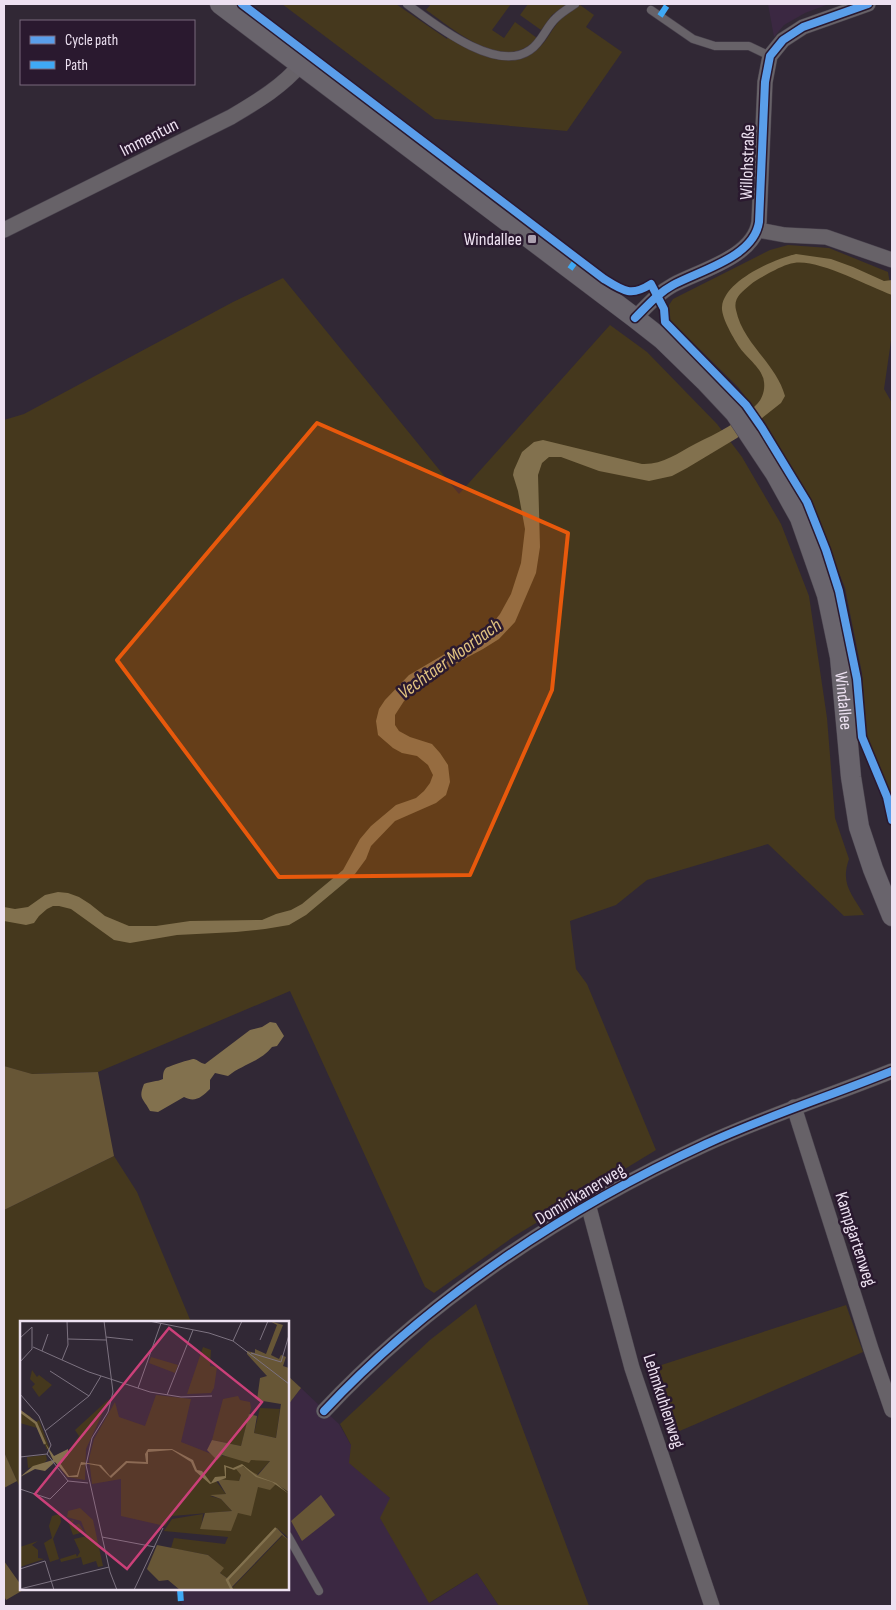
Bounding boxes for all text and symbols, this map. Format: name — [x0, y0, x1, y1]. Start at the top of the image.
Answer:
legend — [20, 20, 195, 85]
text: Cycle path — [65, 31, 118, 50]
text: Path — [65, 56, 88, 75]
street label: Immentun — [117, 114, 182, 161]
street label: Willohstraße — [736, 124, 759, 200]
place label: Windallee — [464, 229, 522, 250]
marker: Windallee — [526, 233, 538, 245]
water label: Vechtaer Moorbach — [394, 614, 506, 704]
street label: Windallee — [830, 671, 857, 731]
street label: Dominikanerweg — [532, 1159, 629, 1229]
street label: Kampgartenweg — [830, 1189, 881, 1289]
inset map — [20, 1321, 289, 1590]
street label: Lehmkuhlenweg — [638, 1351, 689, 1451]

